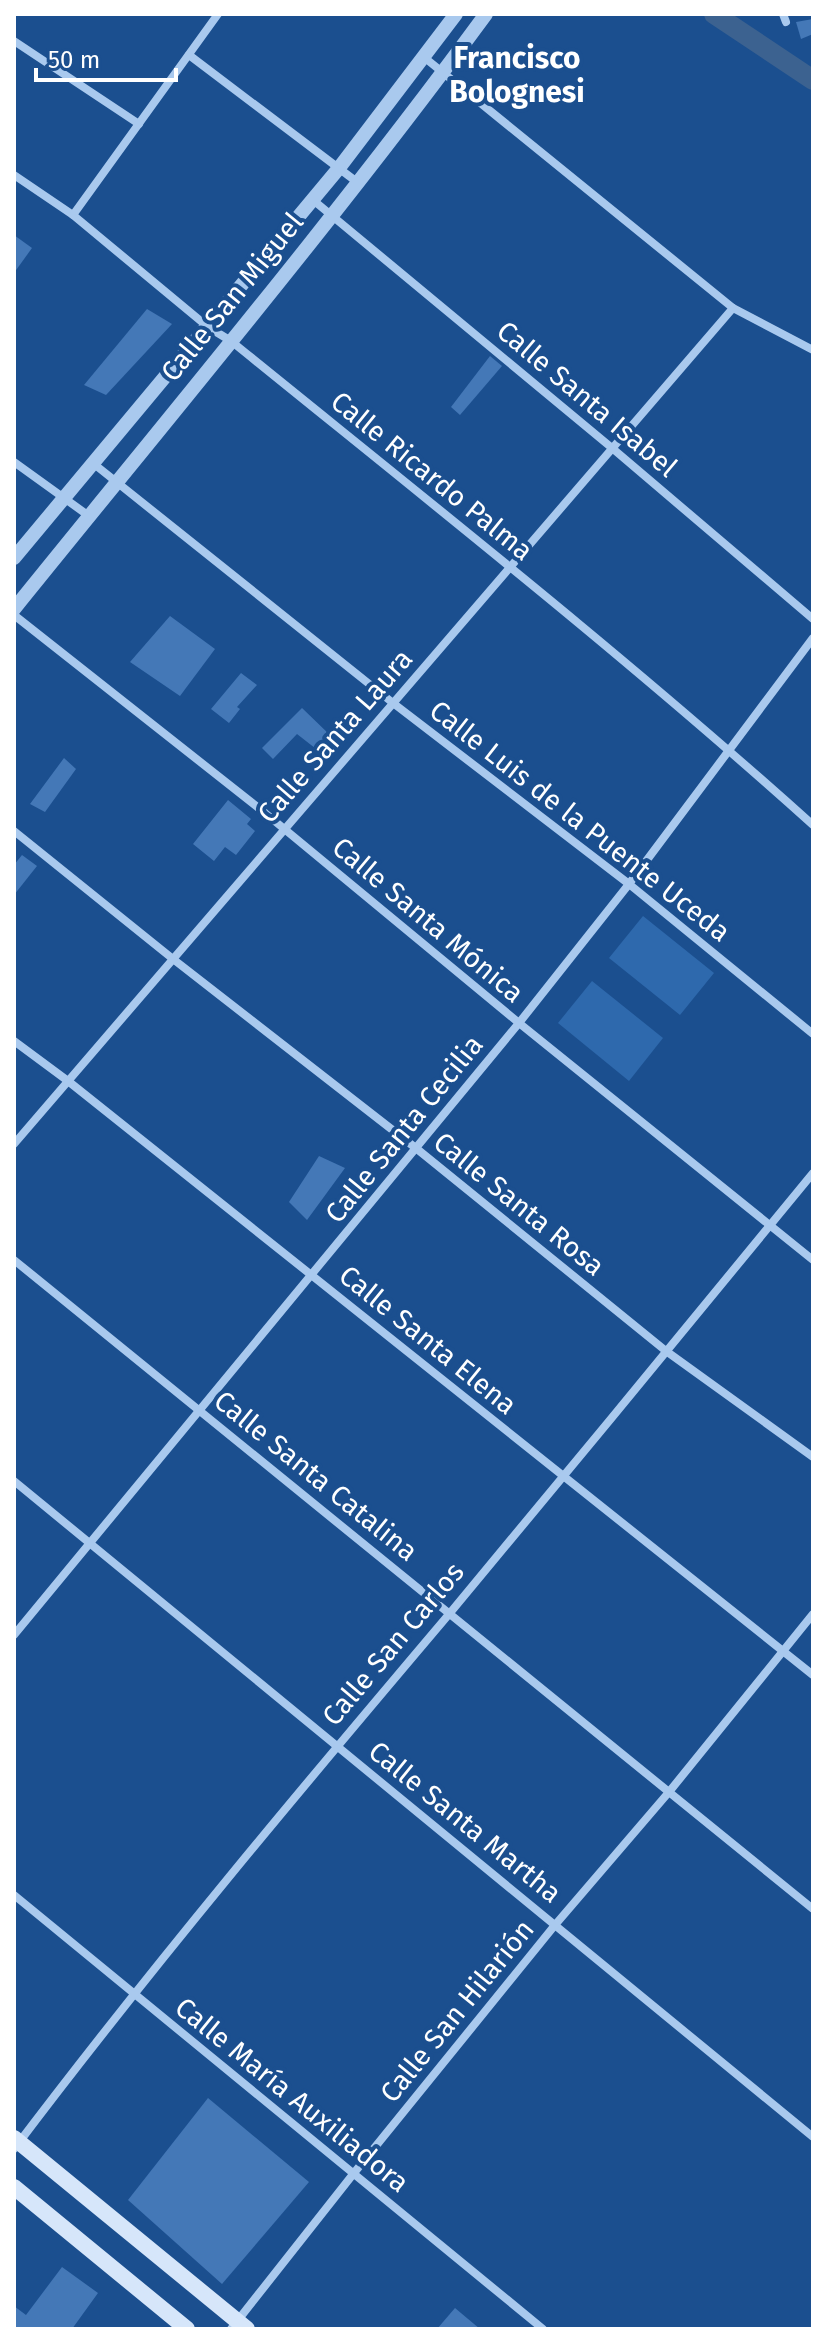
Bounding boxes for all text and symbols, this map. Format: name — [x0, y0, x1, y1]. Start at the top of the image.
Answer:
scale bar — [36, 32, 176, 82]
district label: Francisco Bolognesi — [449, 40, 585, 110]
text: 50 m — [48, 46, 100, 74]
street label: Calle San Miguel — [154, 206, 310, 388]
street label: Calle Santa Isabel — [490, 314, 684, 484]
street label: Calle Ricardo Palma — [324, 384, 540, 568]
street label: Calle Santa Laura — [251, 643, 419, 829]
street label: Calle Luis de la Puente Uceda — [423, 693, 737, 949]
street label: Calle Santa Mónica — [326, 830, 530, 1010]
street label: Calle Santa Cecilia — [318, 1029, 490, 1229]
street label: Calle Santa Rosa — [427, 1125, 611, 1283]
street label: Calle Santa Elena — [333, 1258, 523, 1422]
street label: Calle Santa Catalina — [208, 1384, 424, 1568]
street label: Calle San Carlos — [315, 1556, 471, 1732]
street label: Calle Santa Martha — [362, 1734, 568, 1910]
street label: Calle San Hilarión — [373, 1913, 541, 2109]
street label: Calle María Auxiliadora — [169, 1991, 415, 2199]

